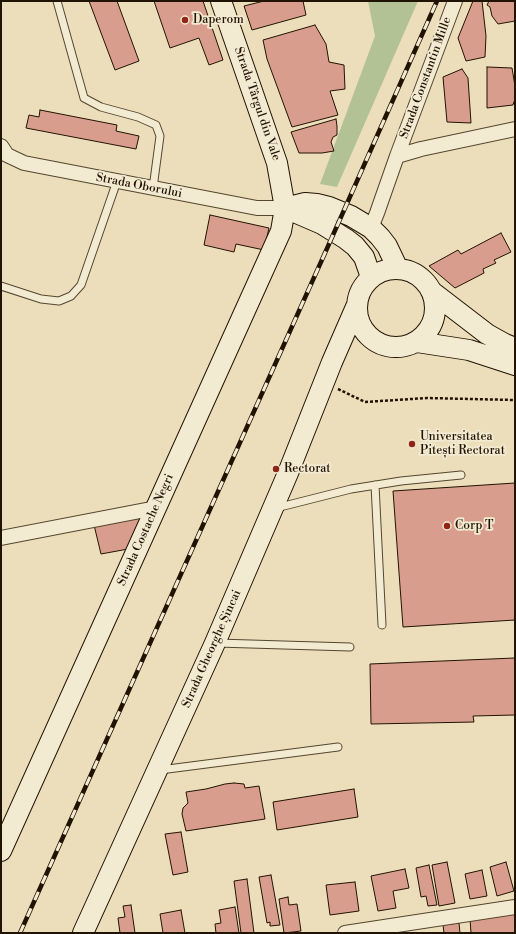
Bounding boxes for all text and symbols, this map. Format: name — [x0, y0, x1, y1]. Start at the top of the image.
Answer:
place label: Daperom — [193, 13, 244, 27]
marker: Daperom — [180, 15, 190, 25]
street label: Strada Constantin Mille — [397, 15, 455, 141]
street label: Strada Târgul din Vale — [231, 45, 283, 163]
street label: Strada Oborului — [95, 171, 183, 201]
place label: Universitatea Pitești Rectorat — [420, 430, 505, 458]
marker: Universitatea Pitești Rectorat — [407, 439, 417, 449]
place label: Rectorat — [284, 462, 331, 476]
marker: Rectorat — [271, 464, 281, 474]
street label: Strada Costache Negri — [115, 472, 177, 588]
place label: Corp T — [455, 519, 493, 533]
marker: Corp T — [442, 521, 452, 531]
street label: Strada Gheorghe Șincai — [179, 588, 245, 710]

